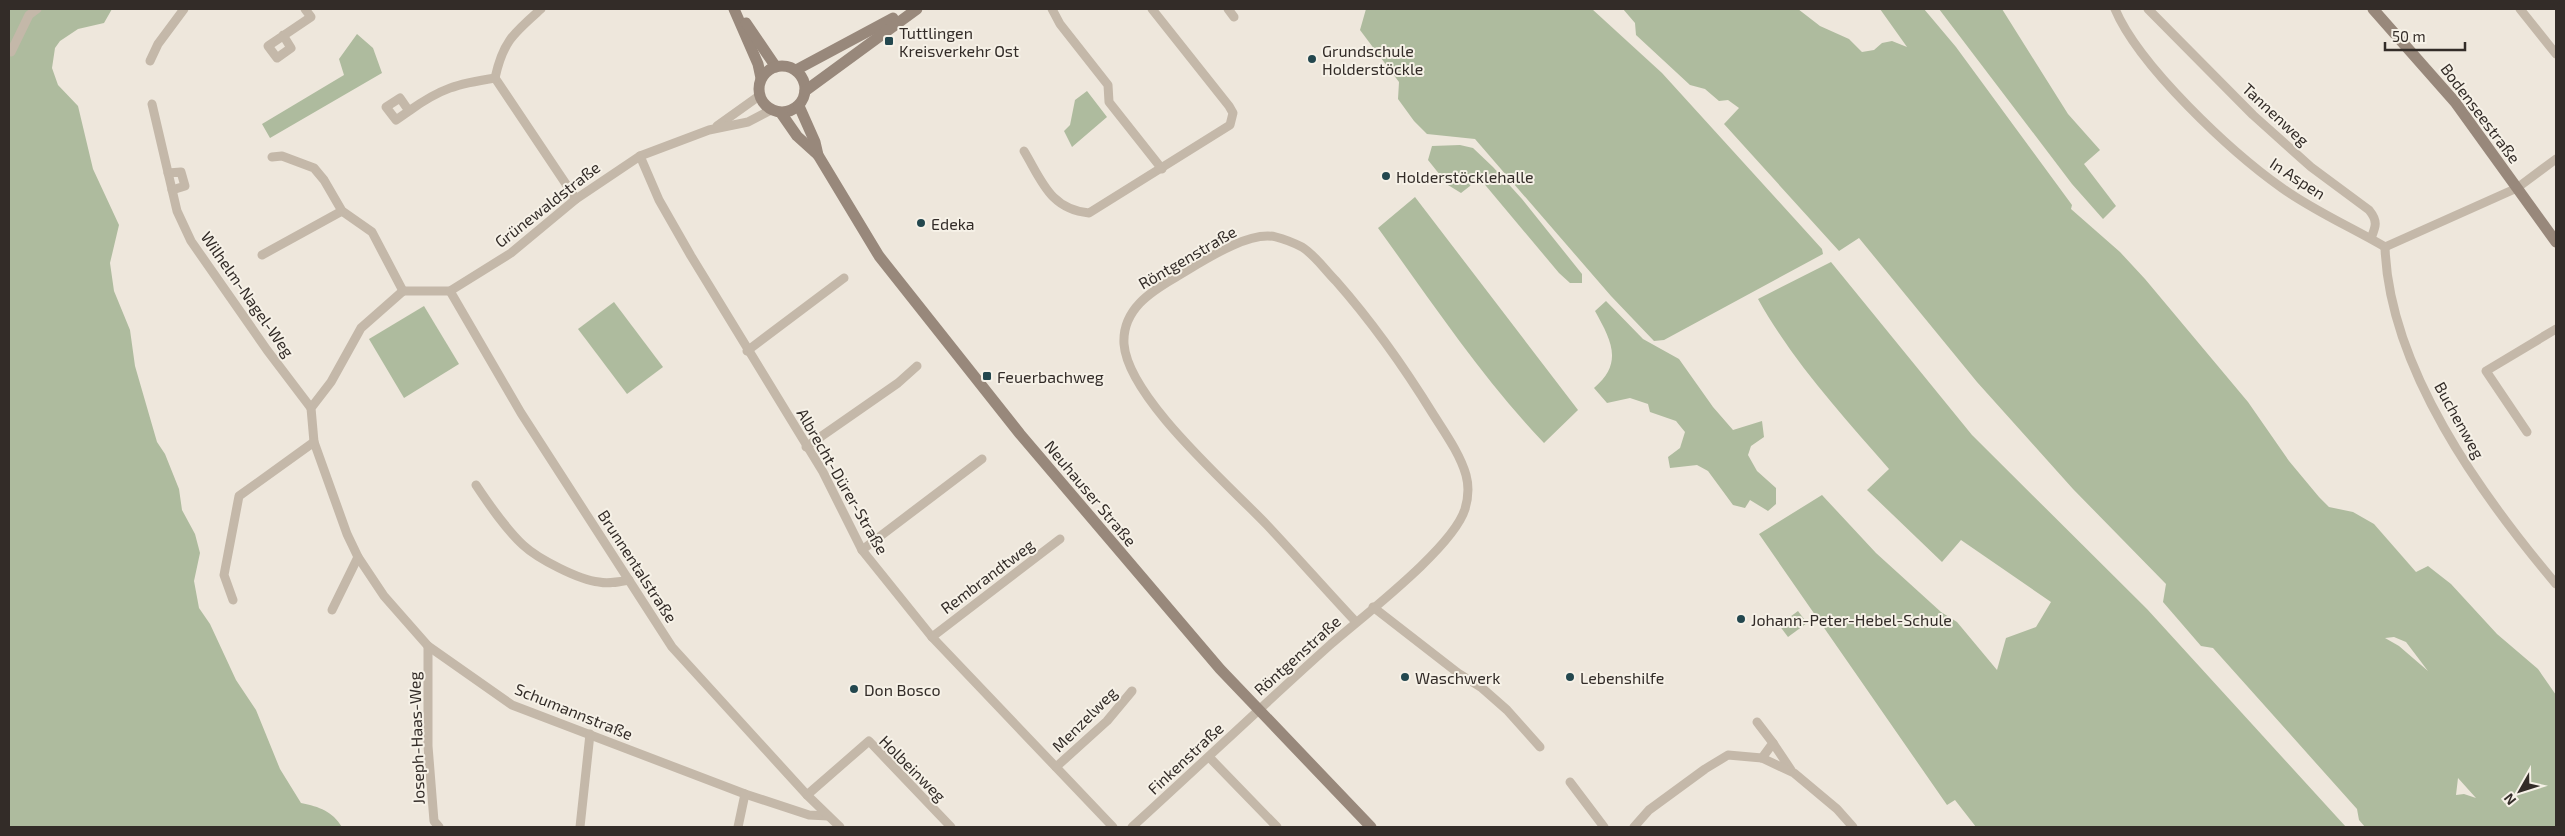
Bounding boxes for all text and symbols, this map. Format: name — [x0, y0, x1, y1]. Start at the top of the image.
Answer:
scale bar — [2385, 20, 2465, 52]
place label: Tuttlingen Kreisverkehr Ost — [899, 23, 1019, 60]
text: 50 m — [2392, 27, 2426, 45]
marker: Tuttlingen Kreisverkehr Ost — [883, 35, 895, 47]
place label: Grundschule Holderstöckle — [1322, 41, 1423, 78]
marker: Grundschule Holderstöckle — [1306, 53, 1318, 65]
street label: Bodenseestraße — [2437, 59, 2525, 167]
street label: Tannenweg — [2239, 79, 2313, 150]
street label: In Aspen — [2267, 153, 2329, 203]
street label: Grünewaldstraße — [491, 157, 603, 251]
place label: Holderstöcklehalle — [1396, 167, 1534, 186]
marker: Holderstöcklehalle — [1380, 170, 1392, 182]
place label: Edeka — [931, 214, 975, 233]
marker: Edeka — [915, 217, 927, 229]
street label: Röntgenstraße — [1135, 221, 1239, 293]
street label: Wilhelm-Nagel-Weg — [197, 227, 299, 361]
place label: Feuerbachweg — [997, 367, 1104, 386]
marker: Feuerbachweg — [981, 370, 993, 382]
street label: Buchenweg — [2431, 378, 2489, 462]
street label: Albrecht-Dürer-Straße — [793, 404, 893, 558]
street label: Neuhauser Straße — [1041, 436, 1141, 550]
street label: Brunnentalstraße — [595, 506, 681, 626]
street label: Rembrandtweg — [937, 535, 1037, 617]
place label: Johann-Peter-Hebel-Schule — [1751, 610, 1952, 629]
street label: Röntgenstraße — [1250, 611, 1344, 699]
marker: Johann-Peter-Hebel-Schule — [1735, 613, 1747, 625]
place label: Waschwerk — [1415, 668, 1500, 687]
place label: Lebenshilfe — [1580, 668, 1664, 687]
street label: Joseph-Haas-Weg — [404, 671, 428, 805]
marker: Waschwerk — [1399, 671, 1411, 683]
marker: Lebenshilfe — [1564, 671, 1576, 683]
street label: Schumannstraße — [512, 679, 636, 743]
place label: Don Bosco — [864, 680, 941, 699]
marker: Don Bosco — [848, 683, 860, 695]
street label: Menzelweg — [1048, 683, 1120, 755]
street label: Finkenstraße — [1143, 718, 1227, 798]
street label: Holbeinweg — [876, 731, 950, 805]
north arrow — [2495, 766, 2545, 816]
text: N — [2500, 790, 2519, 809]

